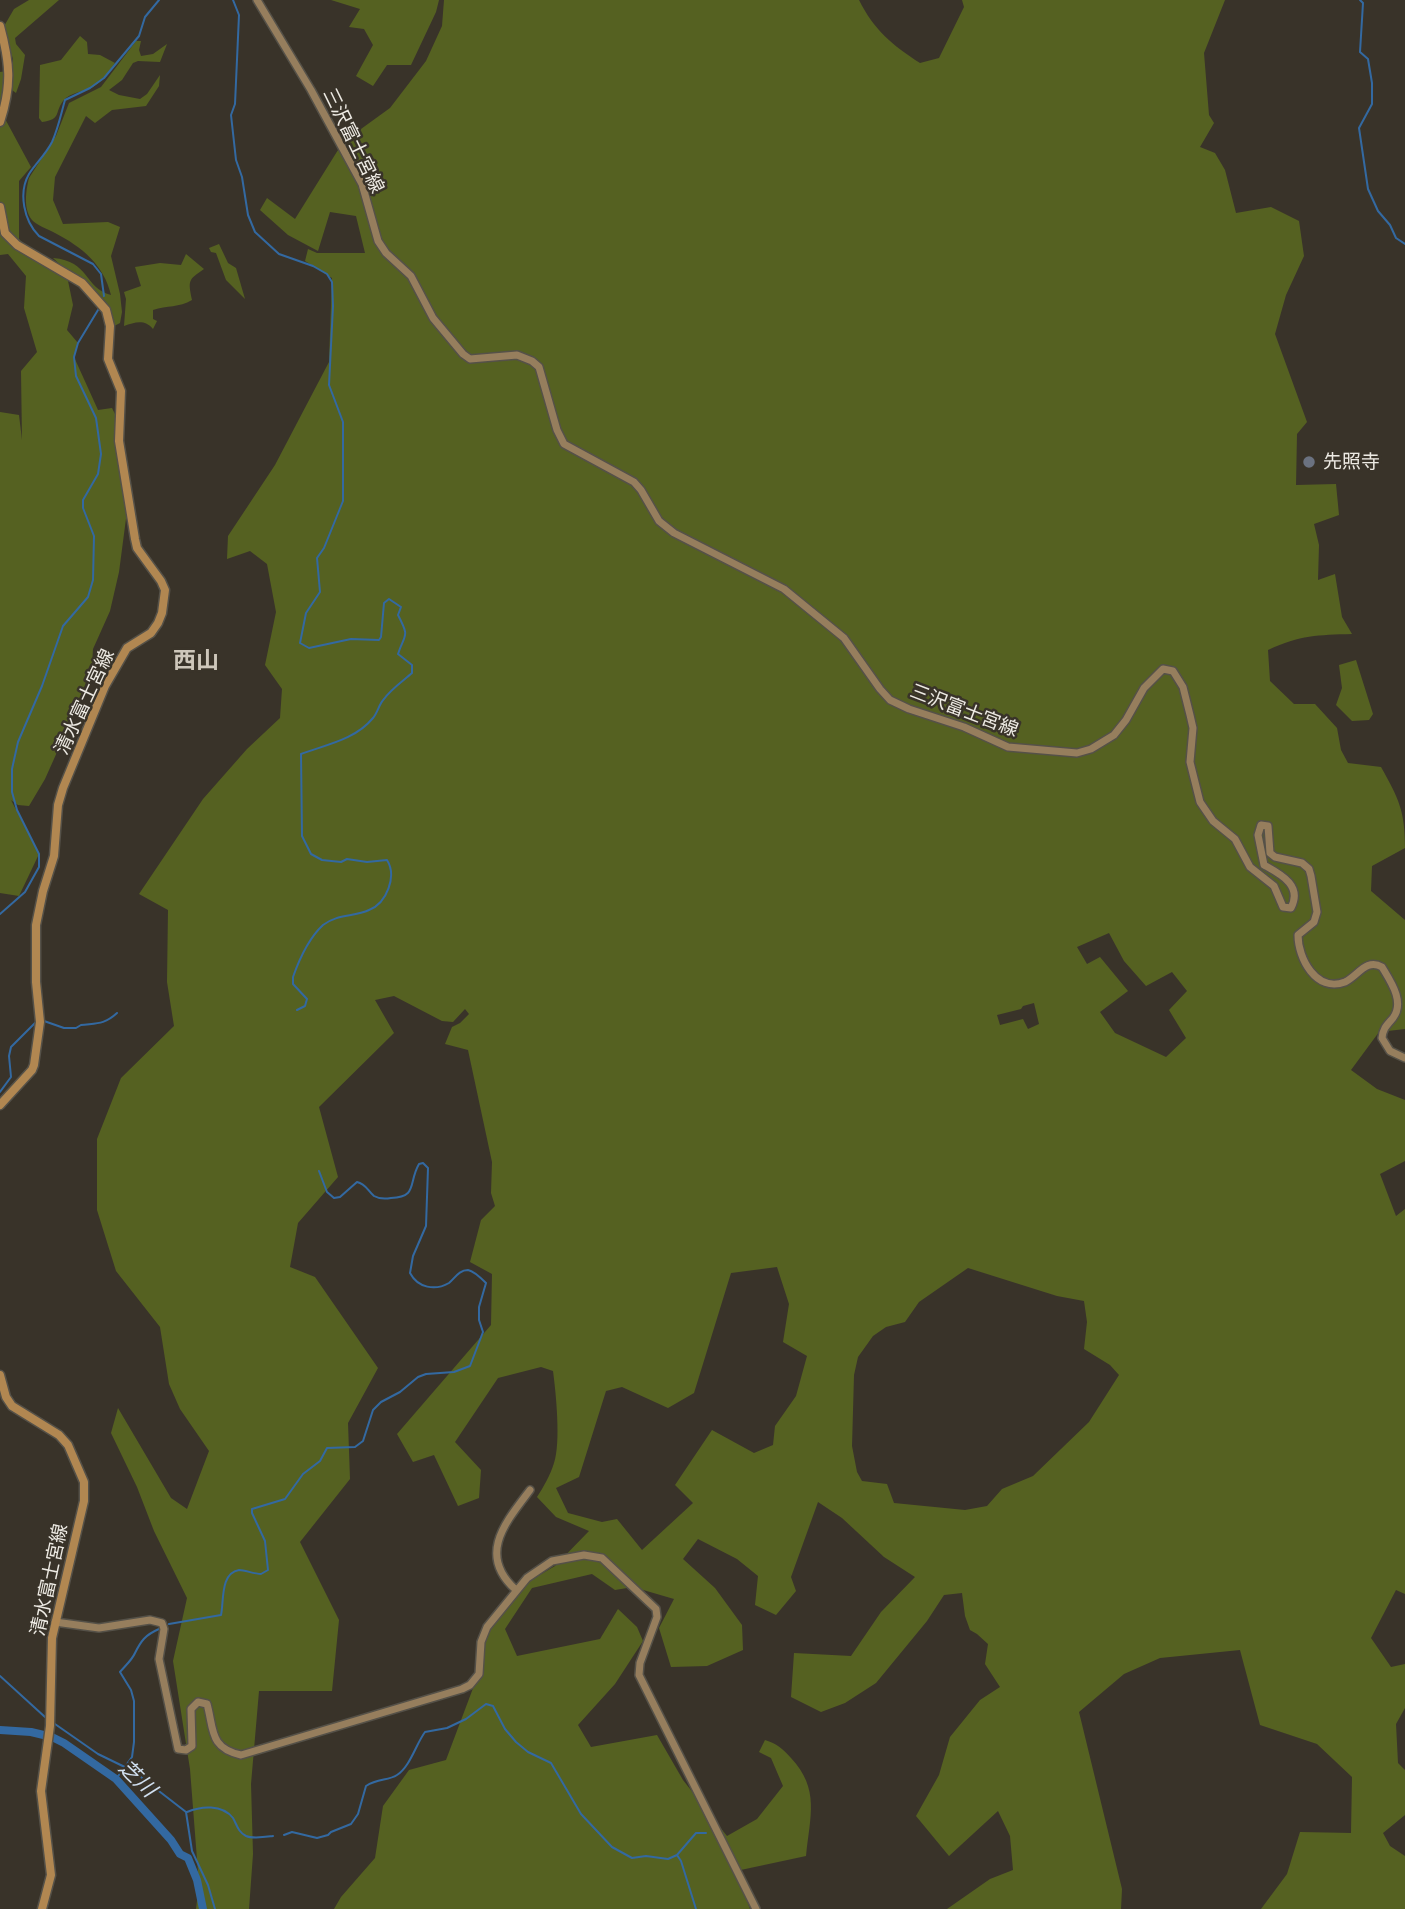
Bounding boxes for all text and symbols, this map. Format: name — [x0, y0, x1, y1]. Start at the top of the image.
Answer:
street label: 三沢富士宮線 — [318, 85, 388, 197]
place label: 先照寺 — [1323, 451, 1380, 473]
marker: 先照寺 — [1301, 454, 1317, 470]
street label: 清水富士宮線 — [51, 646, 119, 758]
district label: 西山 — [173, 647, 219, 675]
street label: 三沢富士宮線 — [907, 680, 1021, 742]
street label: 清水富士宮線 — [27, 1522, 73, 1638]
water label: 芝川 — [113, 1755, 161, 1803]

